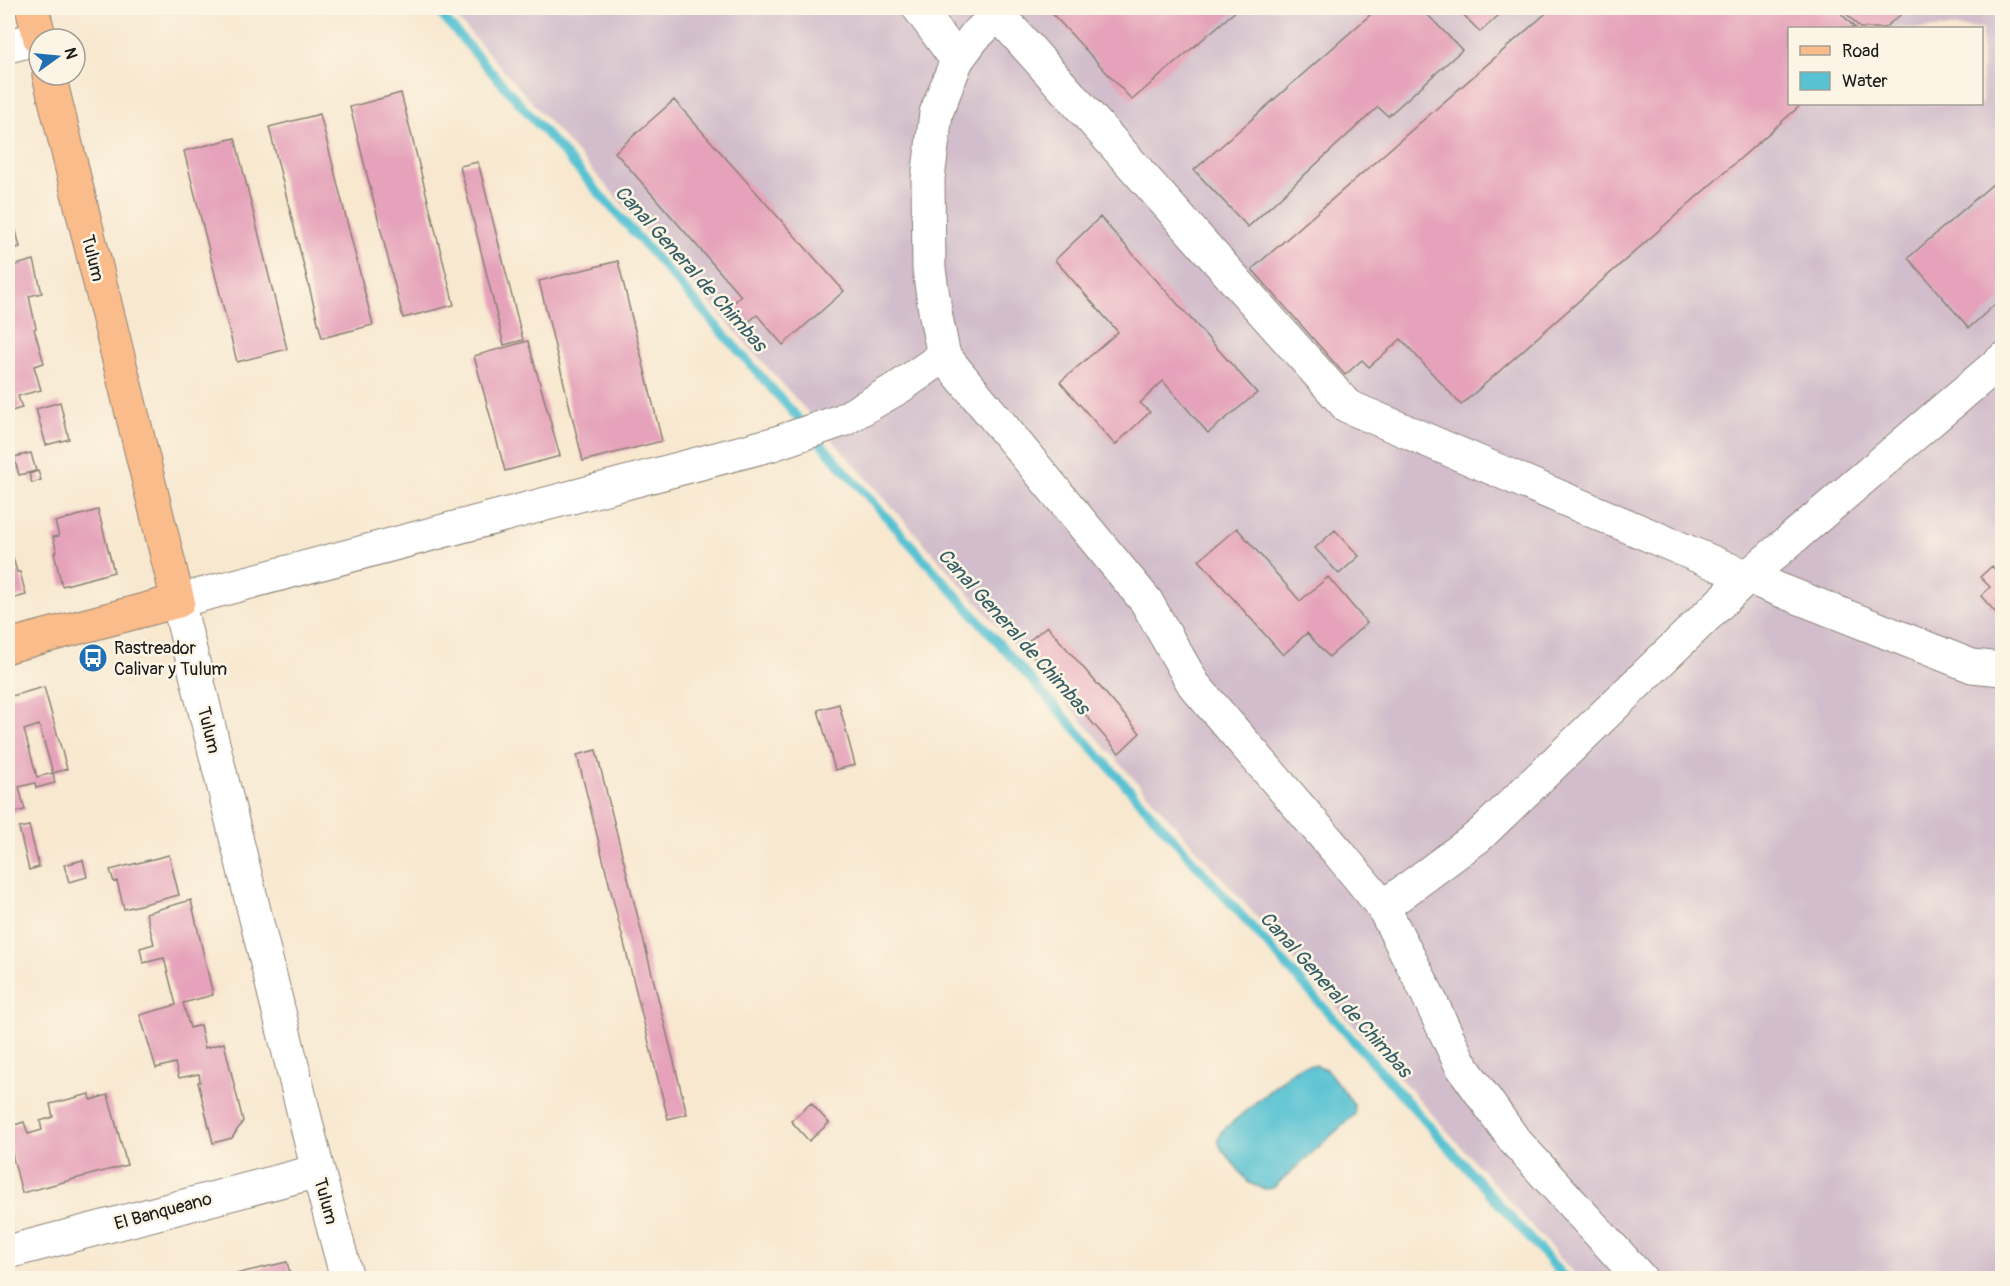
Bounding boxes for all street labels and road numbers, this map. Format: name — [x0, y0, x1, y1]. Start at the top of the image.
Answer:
street label: Tulum — [76, 232, 109, 284]
street label: Tulum — [192, 704, 225, 756]
street label: Tulum — [308, 1175, 343, 1227]
street label: El Banqueano — [112, 1187, 215, 1236]

